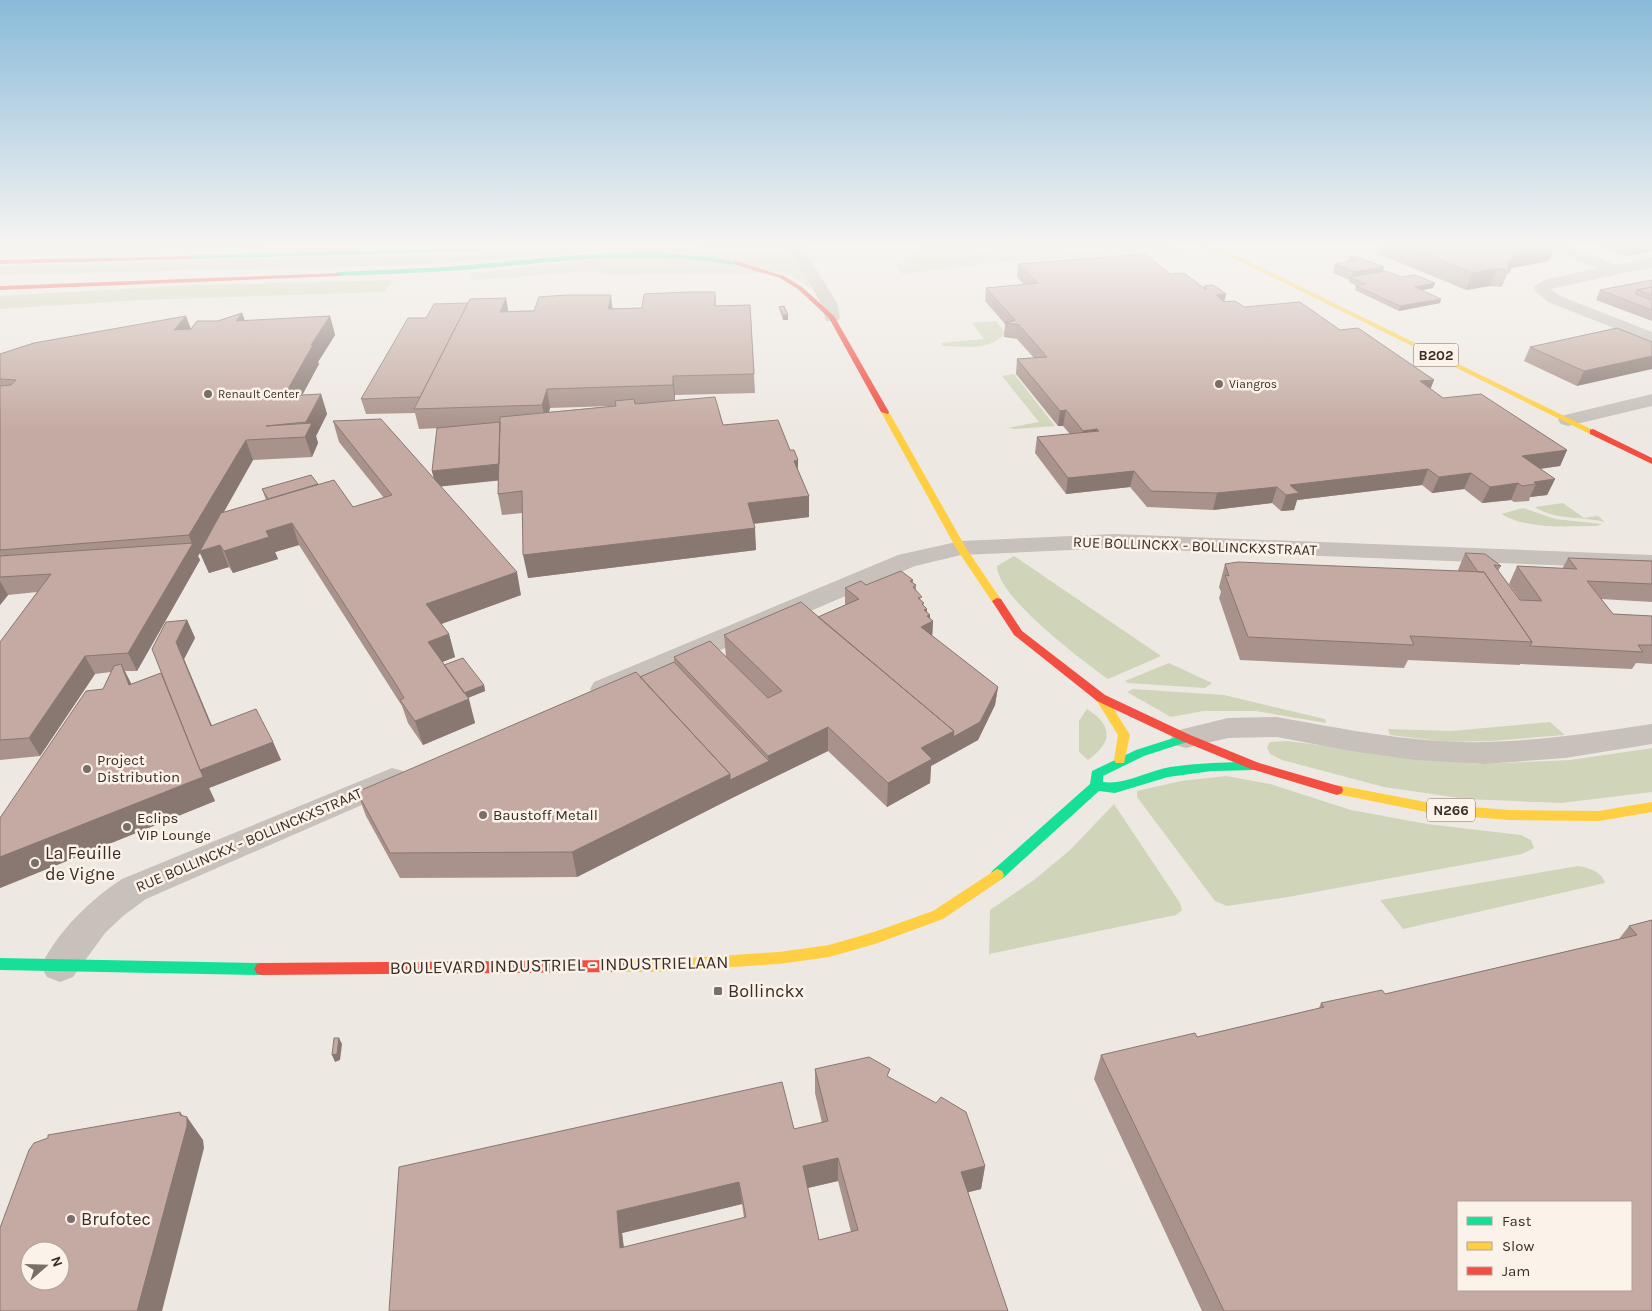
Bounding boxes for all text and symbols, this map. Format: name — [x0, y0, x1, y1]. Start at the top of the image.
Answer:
road number: B202 — [1414, 344, 1458, 366]
place label: Viangros — [1229, 377, 1277, 391]
marker: Viangros — [1213, 378, 1225, 390]
place label: Renault Center — [218, 387, 300, 401]
marker: Renault Center — [202, 388, 214, 400]
street label: RUE BOLLINCKX - BOLLINCKXSTRAAT — [1073, 533, 1318, 559]
place label: Project Distribution — [97, 751, 180, 786]
marker: Project Distribution — [81, 763, 93, 775]
street label: RUE BOLLINCKX - BOLLINCKXSTRAAT — [133, 784, 365, 896]
road number: N266 — [1427, 798, 1475, 822]
place label: Baustoff Metall — [493, 806, 598, 824]
place label: Eclips VIP Lounge — [137, 809, 211, 844]
marker: Baustoff Metall — [477, 809, 489, 821]
marker: Eclips VIP Lounge — [121, 821, 133, 833]
place label: La Feuille de Vigne — [45, 842, 121, 885]
marker: La Feuille de Vigne — [29, 857, 41, 869]
street label: BOULEVARD INDUSTRIEL - INDUSTRIELAAN — [389, 951, 729, 979]
place label: Bollinckx — [728, 980, 804, 1002]
marker: Bollinckx — [712, 985, 724, 997]
legend — [1457, 1201, 1632, 1291]
place label: Brufotec — [81, 1208, 151, 1230]
text: Fast — [1502, 1212, 1532, 1230]
marker: Brufotec — [65, 1213, 77, 1225]
text: Slow — [1502, 1237, 1534, 1255]
north arrow — [20, 1241, 70, 1291]
text: N — [47, 1254, 66, 1269]
text: Jam — [1502, 1262, 1530, 1280]

